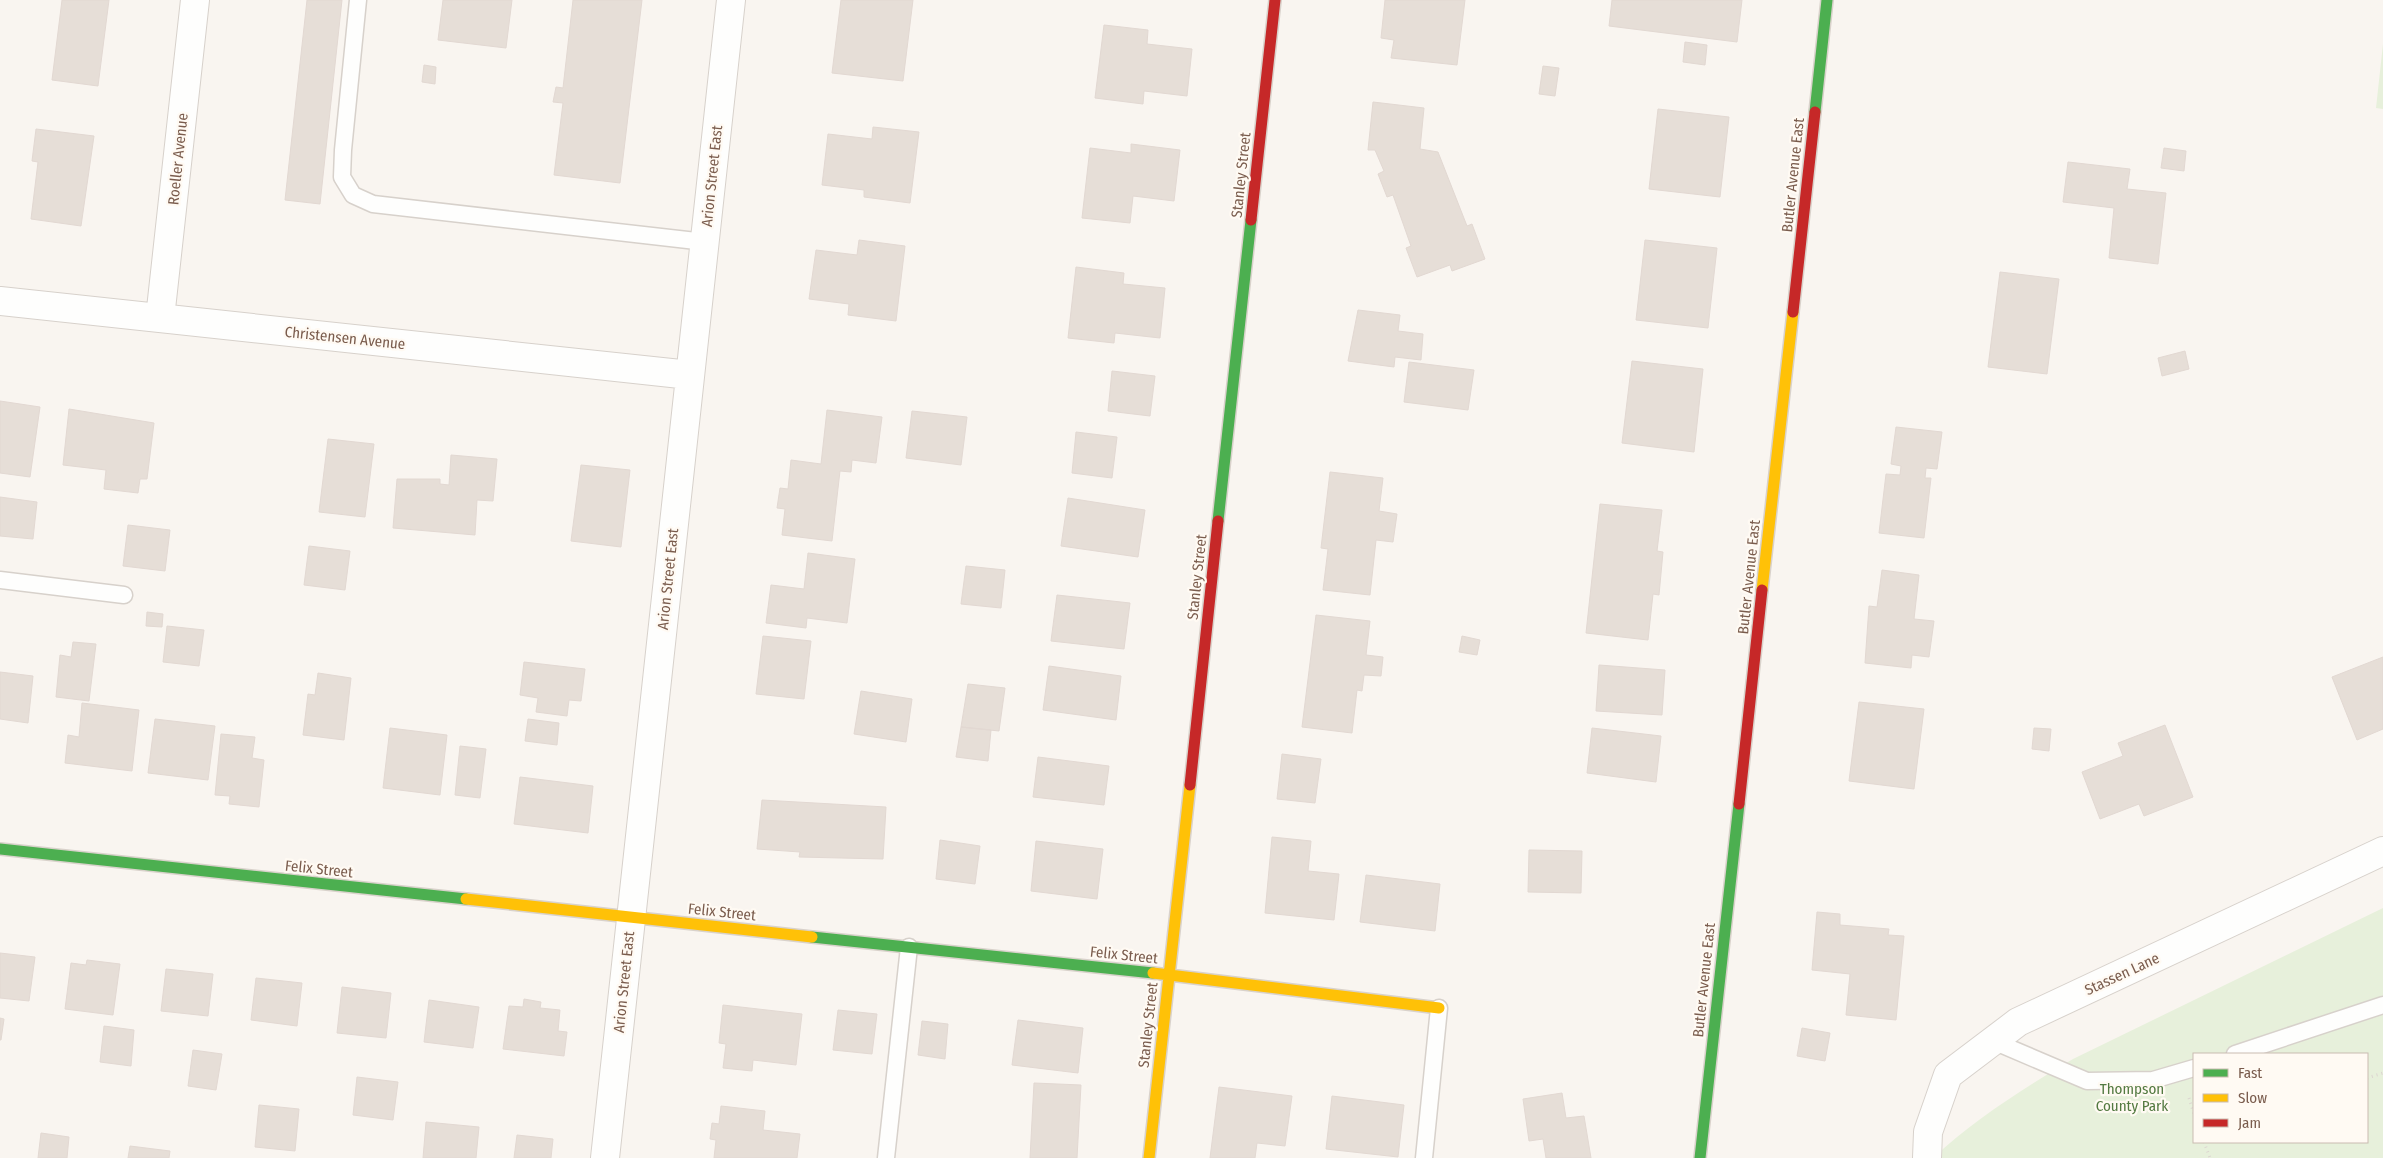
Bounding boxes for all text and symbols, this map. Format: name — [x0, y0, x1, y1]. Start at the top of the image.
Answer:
street label: Roeller Avenue — [164, 112, 192, 206]
street label: Butler Avenue East — [1778, 117, 1808, 233]
street label: Arion Street East — [698, 124, 726, 228]
street label: Stanley Street — [1228, 131, 1254, 219]
street label: Christensen Avenue — [284, 323, 406, 353]
street label: Butler Avenue East — [1734, 519, 1764, 635]
street label: Arion Street East — [654, 527, 682, 631]
street label: Stanley Street — [1184, 533, 1210, 621]
street label: Felix Street — [284, 856, 354, 882]
street label: Felix Street — [687, 899, 757, 925]
street label: Butler Avenue East — [1689, 922, 1719, 1038]
street label: Arion Street East — [610, 930, 638, 1034]
street label: Felix Street — [1089, 942, 1159, 968]
street label: Stassen Lane — [2082, 949, 2162, 999]
street label: Stanley Street — [1135, 981, 1161, 1069]
legend — [2193, 1053, 2368, 1143]
text: Fast — [2238, 1064, 2262, 1082]
park label: Thompson County Park — [2096, 1080, 2168, 1115]
text: Slow — [2238, 1089, 2267, 1107]
text: Jam — [2238, 1114, 2261, 1132]

